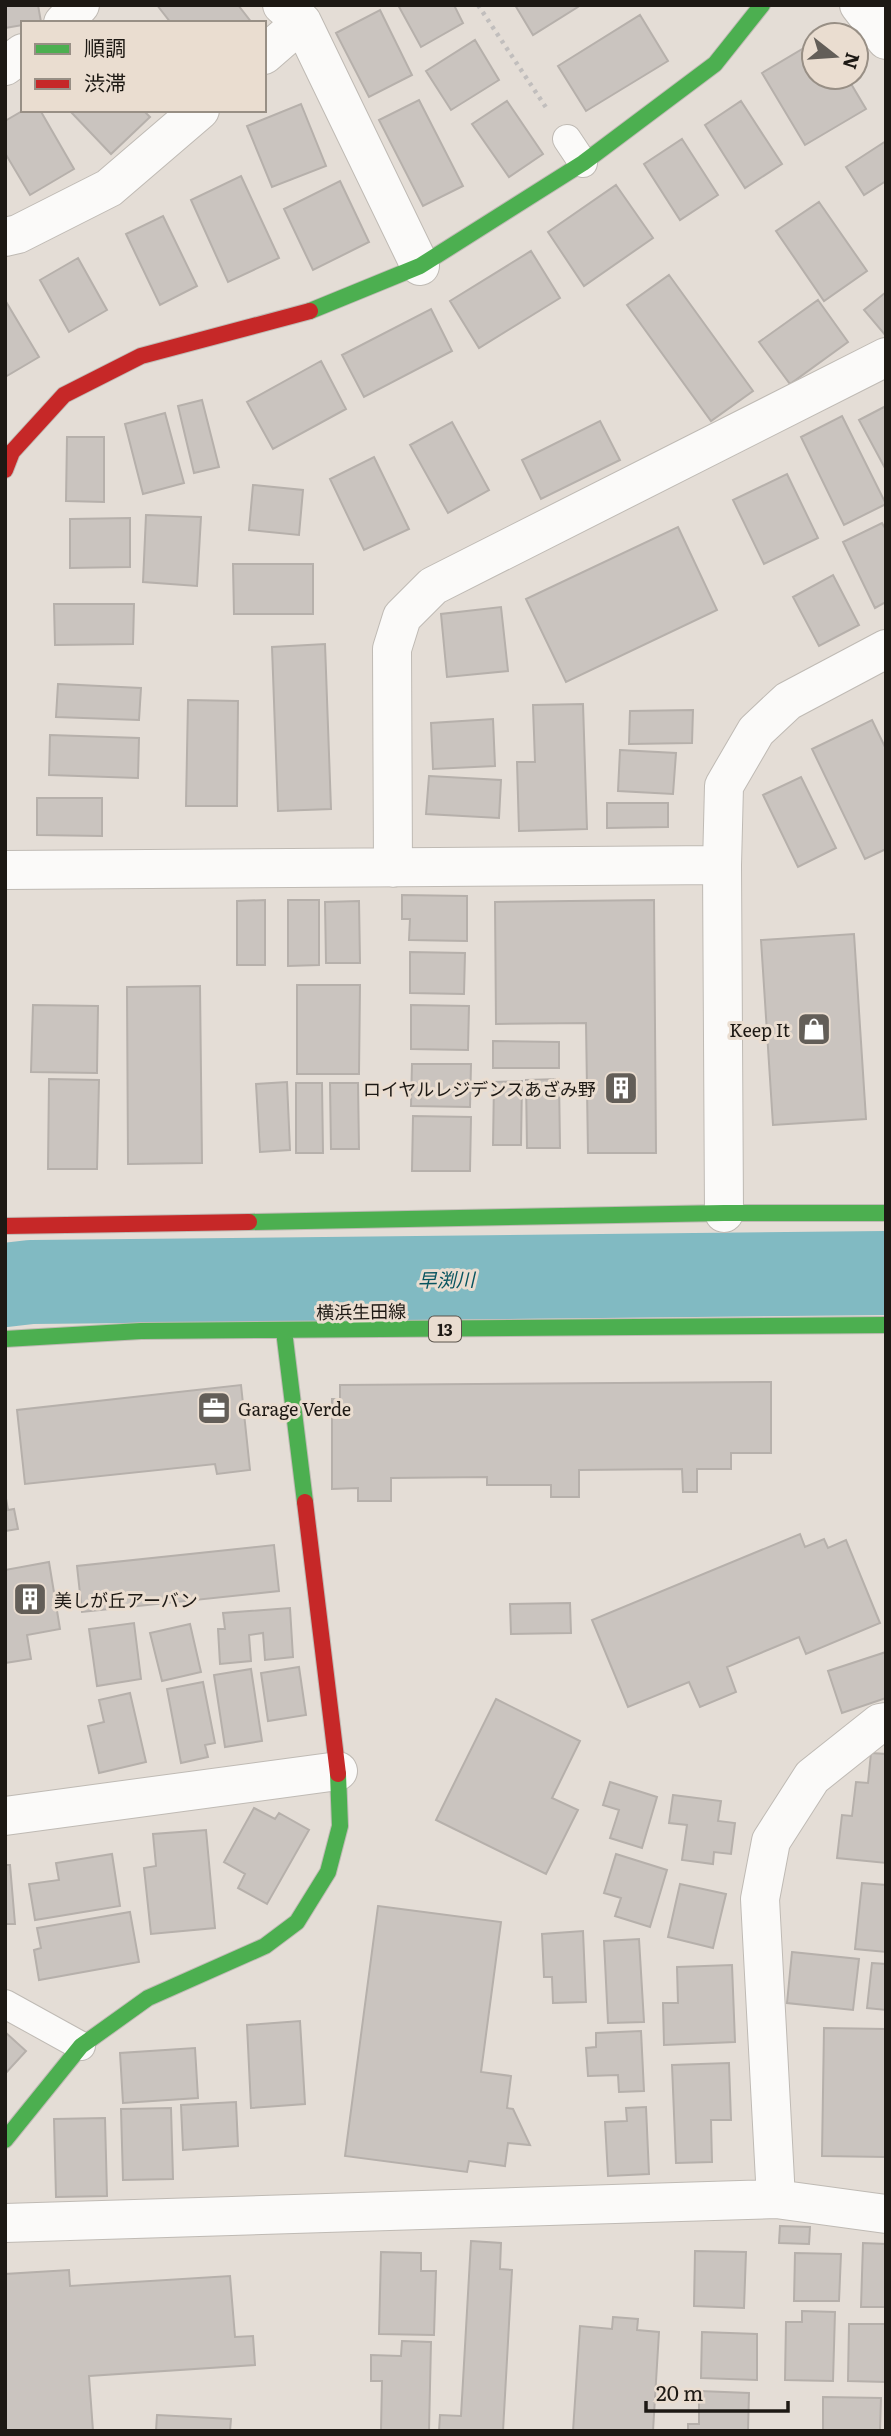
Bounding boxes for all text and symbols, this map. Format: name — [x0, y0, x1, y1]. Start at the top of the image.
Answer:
legend — [21, 21, 266, 112]
north arrow — [800, 21, 870, 91]
text: 順調 — [84, 31, 126, 62]
text: N — [836, 50, 868, 73]
text: 渋滞 — [84, 66, 126, 97]
shop icon: Keep It — [795, 1010, 833, 1048]
place label: Keep It — [729, 1016, 791, 1043]
building icon: ロイヤルレジデンスあざみ野 — [602, 1069, 640, 1107]
place label: ロイヤルレジデンスあざみ野 — [363, 1075, 596, 1102]
water label: 早渕川 — [417, 1264, 477, 1293]
street label: 横浜生田線 — [316, 1297, 406, 1325]
road number: 13 — [429, 1316, 461, 1342]
office icon: Garage Verde — [195, 1389, 233, 1427]
place label: Garage Verde — [238, 1395, 351, 1422]
building icon: 美しが丘アーバン — [11, 1580, 49, 1618]
place label: 美しが丘アーバン — [54, 1586, 198, 1613]
scale bar — [646, 2370, 788, 2414]
text: 20 m — [656, 2376, 703, 2407]

